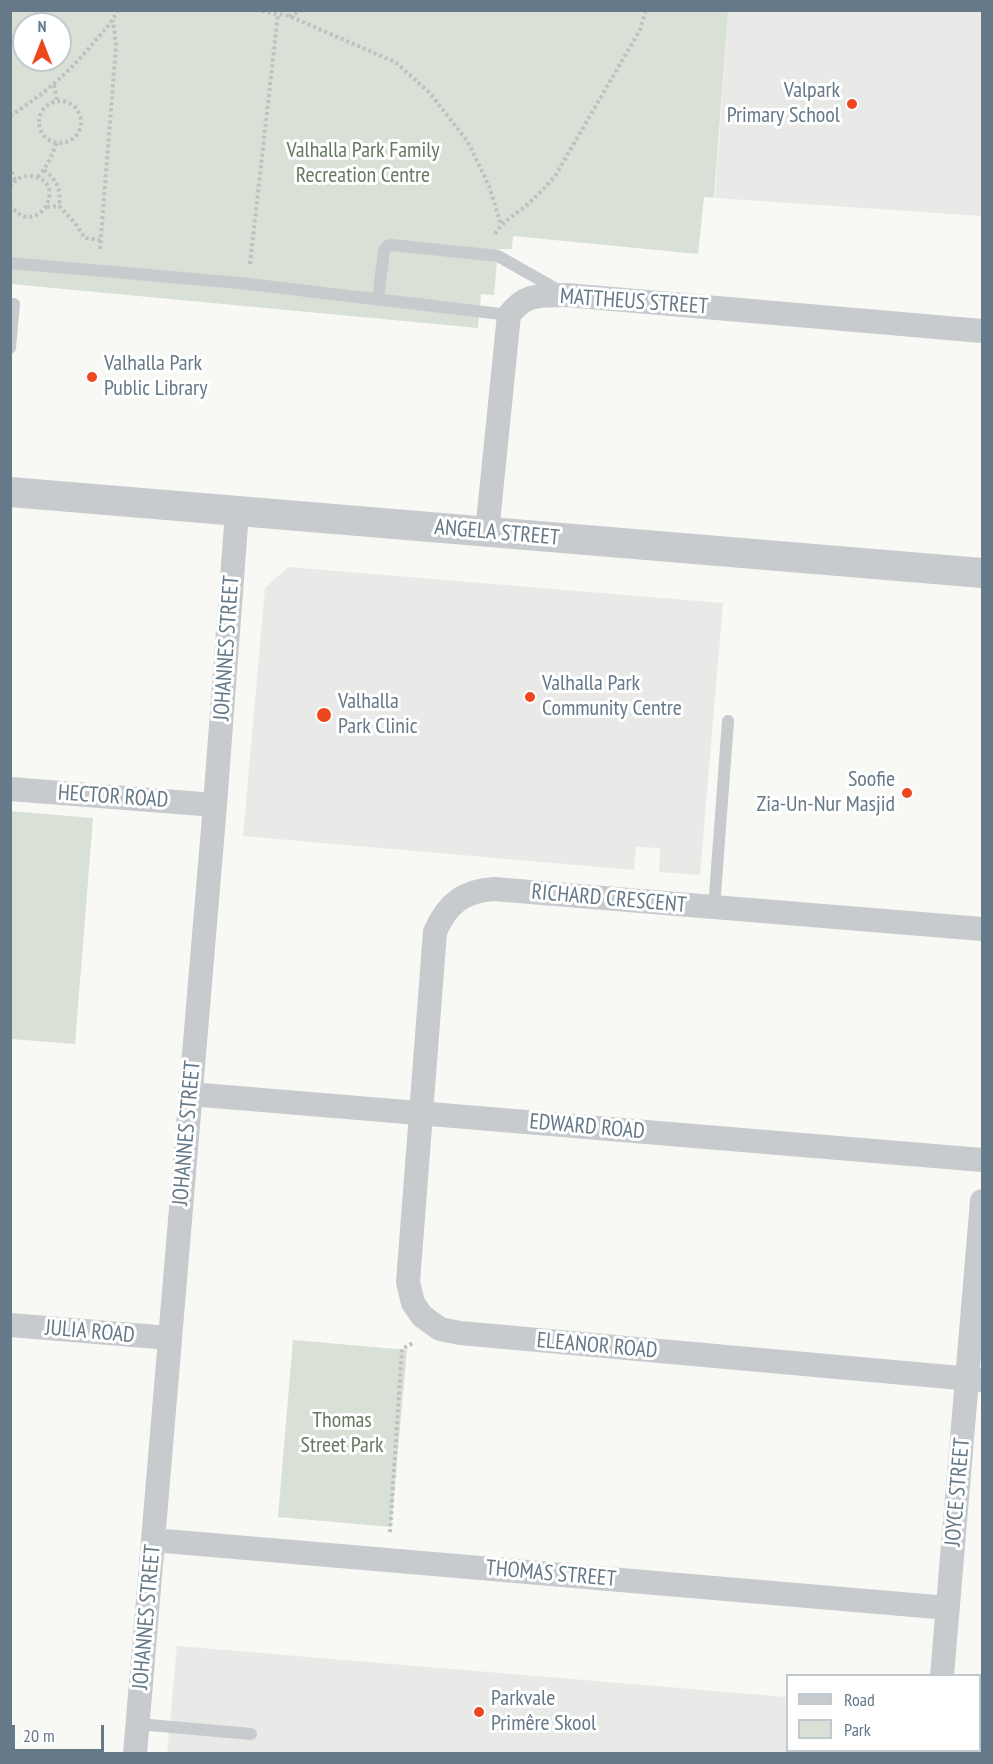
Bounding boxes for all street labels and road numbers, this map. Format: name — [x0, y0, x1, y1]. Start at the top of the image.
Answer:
street label: MATTHEUS STREET — [559, 284, 709, 320]
street label: ANGELA STREET — [433, 514, 561, 552]
street label: JOHANNES STREET — [209, 575, 245, 721]
street label: HECTOR ROAD — [57, 780, 169, 814]
street label: RICHARD CRESCENT — [530, 879, 688, 919]
street label: JOHANNES STREET — [168, 1059, 206, 1207]
street label: EDWARD ROAD — [528, 1109, 646, 1145]
street label: JULIA ROAD — [44, 1315, 136, 1349]
street label: ELEANOR ROAD — [536, 1328, 658, 1364]
street label: JOYCE STREET — [940, 1437, 976, 1547]
street label: JOHANNES STREET — [128, 1543, 166, 1691]
street label: THOMAS STREET — [485, 1555, 617, 1593]

